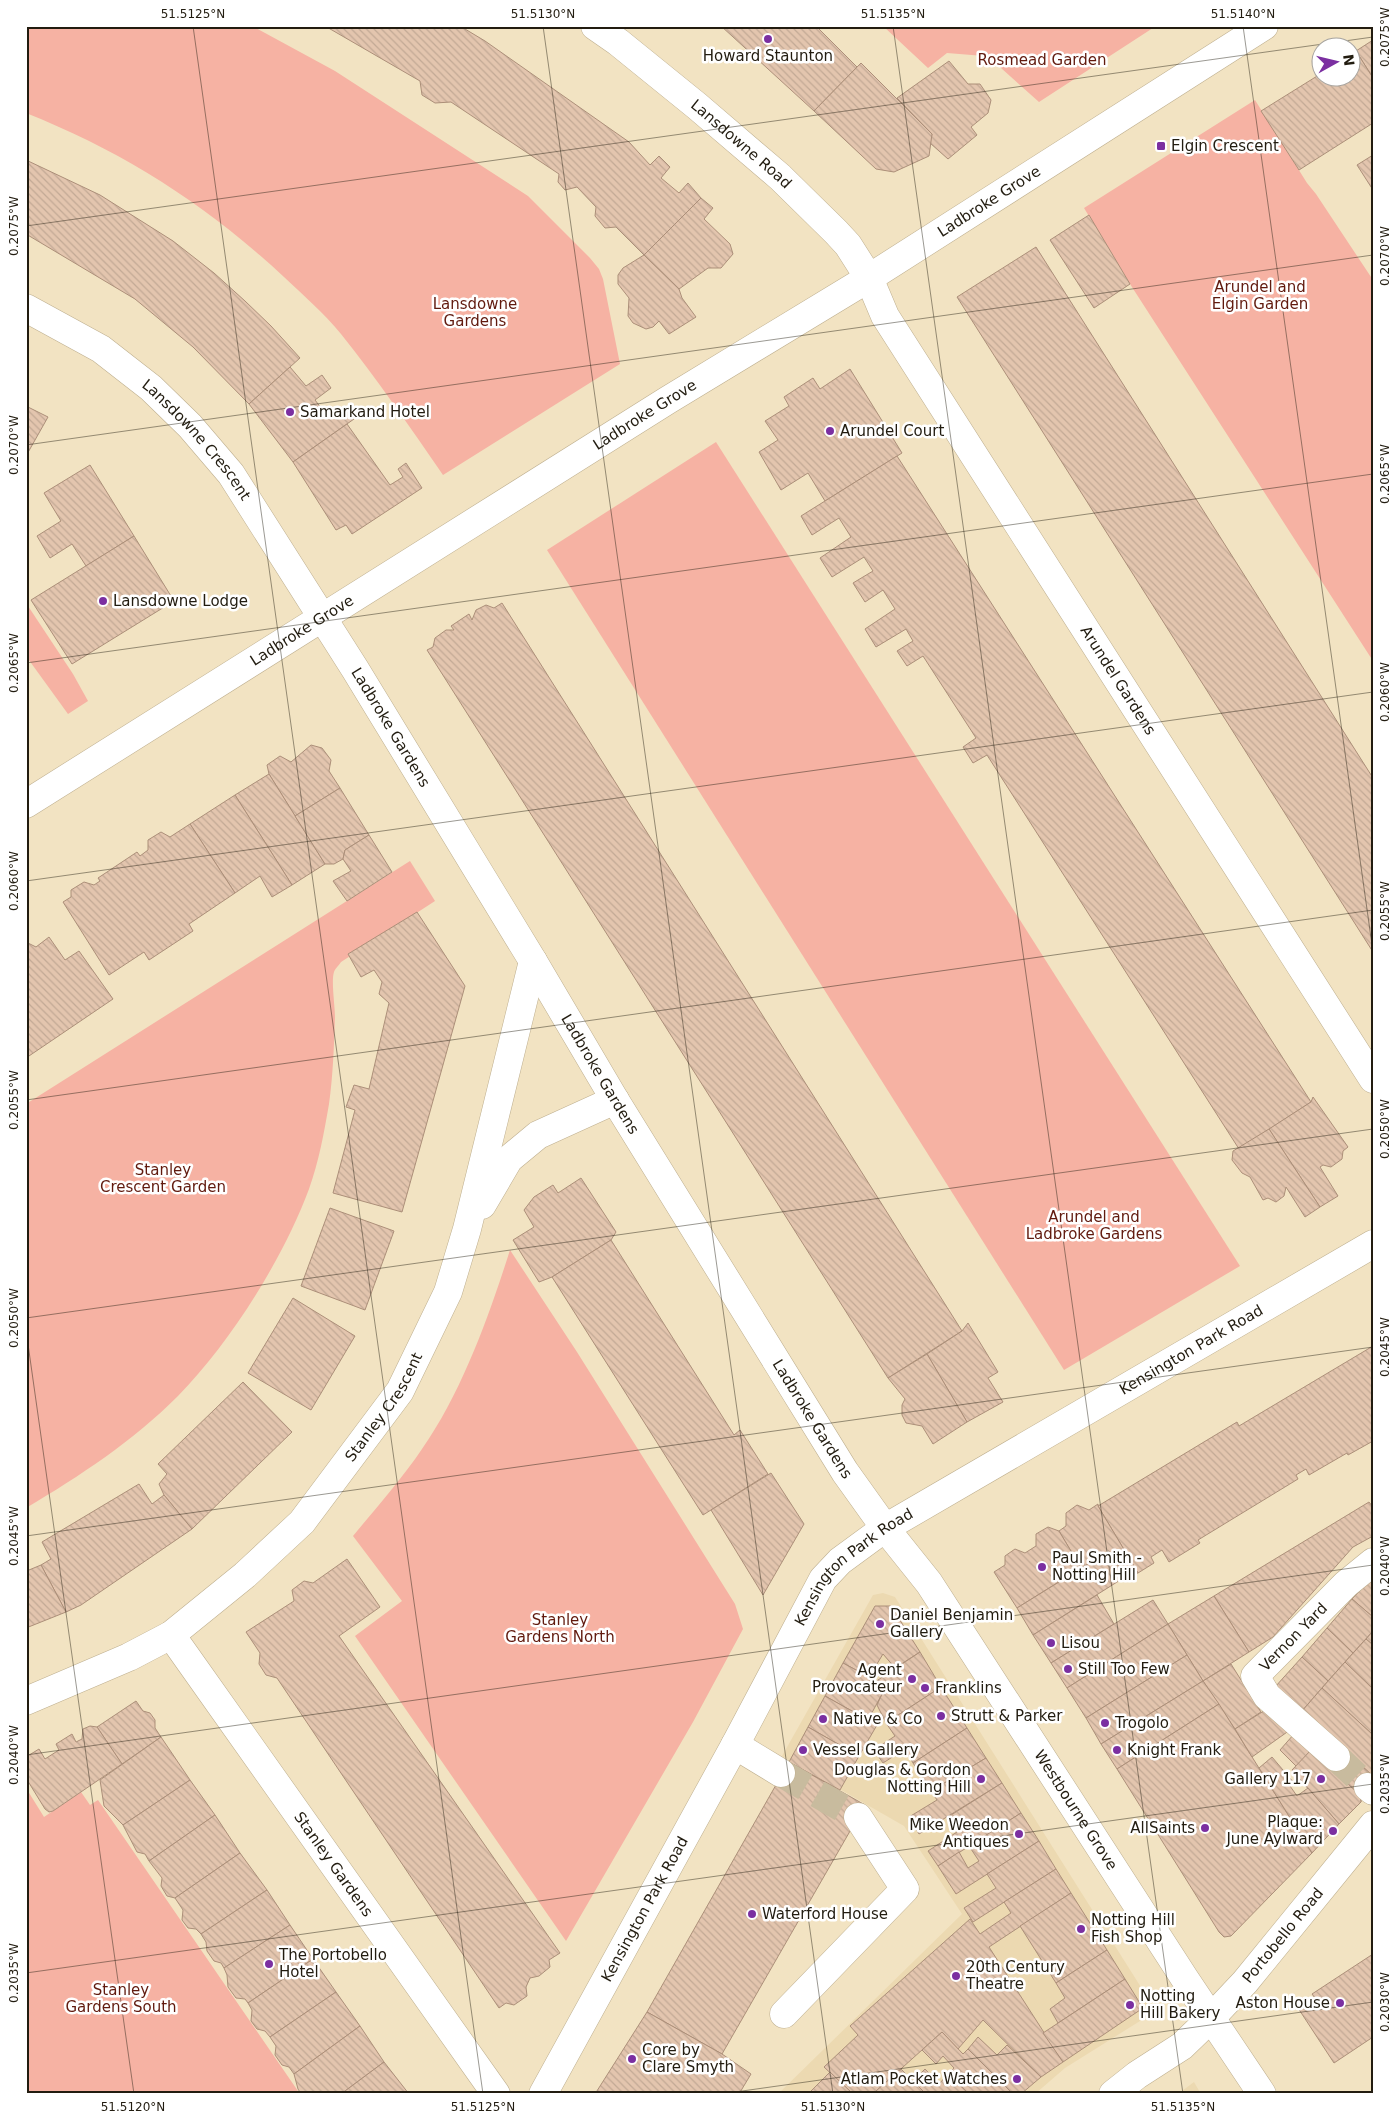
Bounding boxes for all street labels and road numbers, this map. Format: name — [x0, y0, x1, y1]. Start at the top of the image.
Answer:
street label: Lansdowne Road — [687, 96, 795, 192]
street label: Ladbroke Grove — [934, 162, 1044, 241]
street label: Lansdowne Crescent — [139, 376, 254, 504]
street label: Ladbroke Grove — [590, 376, 700, 454]
street label: Ladbroke Grove — [247, 591, 357, 670]
street label: Arundel Gardens — [1077, 622, 1160, 738]
street label: Ladbroke Gardens — [347, 664, 434, 791]
street label: Ladbroke Gardens — [557, 1011, 643, 1138]
street label: Kensington Park Road — [1116, 1301, 1266, 1399]
street label: Stanley Crescent — [341, 1350, 426, 1465]
street label: Ladbroke Gardens — [769, 1356, 856, 1482]
street label: Kensington Park Road — [791, 1505, 916, 1629]
street label: Vernon Yard — [1256, 1599, 1331, 1675]
street label: Westbourne Grove — [1030, 1747, 1121, 1874]
street label: Stanley Gardens — [290, 1809, 377, 1920]
street label: Kensington Park Road — [597, 1833, 692, 1985]
street label: Portobello Road — [1239, 1884, 1327, 1987]

